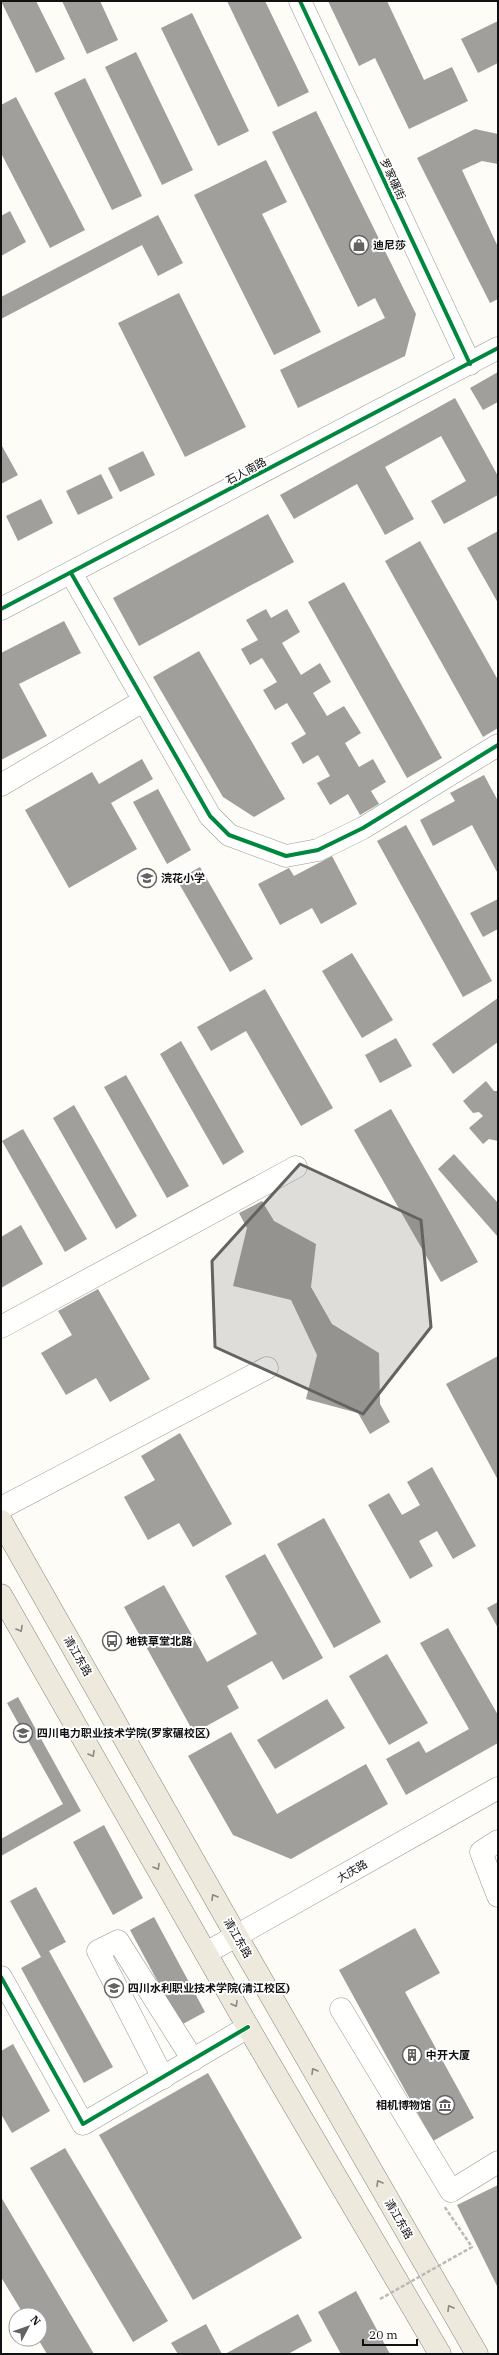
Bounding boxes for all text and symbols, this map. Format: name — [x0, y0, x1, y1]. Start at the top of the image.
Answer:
street label: 罗家碾街 — [377, 156, 409, 202]
shop icon: 迪尼莎 — [348, 234, 370, 256]
place label: 迪尼莎 — [373, 238, 406, 252]
street label: 石人南路 — [223, 454, 269, 488]
school or university icon: 浣花小学 — [136, 867, 158, 889]
place label: 浣花小学 — [161, 871, 205, 885]
one-way arrow — [16, 1625, 23, 1632]
bus stop icon: 地铁草堂北路 — [101, 1630, 123, 1652]
street label: 清江东路 — [61, 1633, 95, 1679]
place label: 地铁草堂北路 — [126, 1634, 193, 1648]
school or university icon: 四川电力职业技术学院(罗家碾校区) — [12, 1722, 34, 1744]
place label: 四川电力职业技术学院(罗家碾校区) — [37, 1726, 210, 1740]
one-way arrow — [87, 1750, 95, 1757]
street label: 大庆路 — [334, 1857, 370, 1885]
one-way arrow — [152, 1863, 159, 1870]
one-way arrow — [212, 1894, 219, 1901]
street label: 清江东路 — [221, 1915, 255, 1961]
school or university icon: 四川水利职业技术学院(清江校区) — [103, 1977, 125, 1999]
place label: 四川水利职业技术学院(清江校区) — [128, 1981, 290, 1995]
one-way arrow — [231, 2000, 238, 2007]
building icon: 中开大厦 — [401, 2044, 423, 2066]
place label: 中开大厦 — [426, 2048, 470, 2062]
one-way arrow — [311, 2068, 318, 2075]
museum icon: 相机博物馆 — [434, 2094, 456, 2116]
place label: 相机博物馆 — [376, 2098, 431, 2112]
one-way arrow — [376, 2180, 383, 2187]
street label: 清江东路 — [382, 2196, 416, 2242]
one-way arrow — [448, 2305, 455, 2312]
north arrow — [8, 2307, 48, 2347]
text: N — [27, 2313, 44, 2329]
scale bar — [363, 2321, 417, 2347]
text: 20 m — [369, 2327, 398, 2342]

